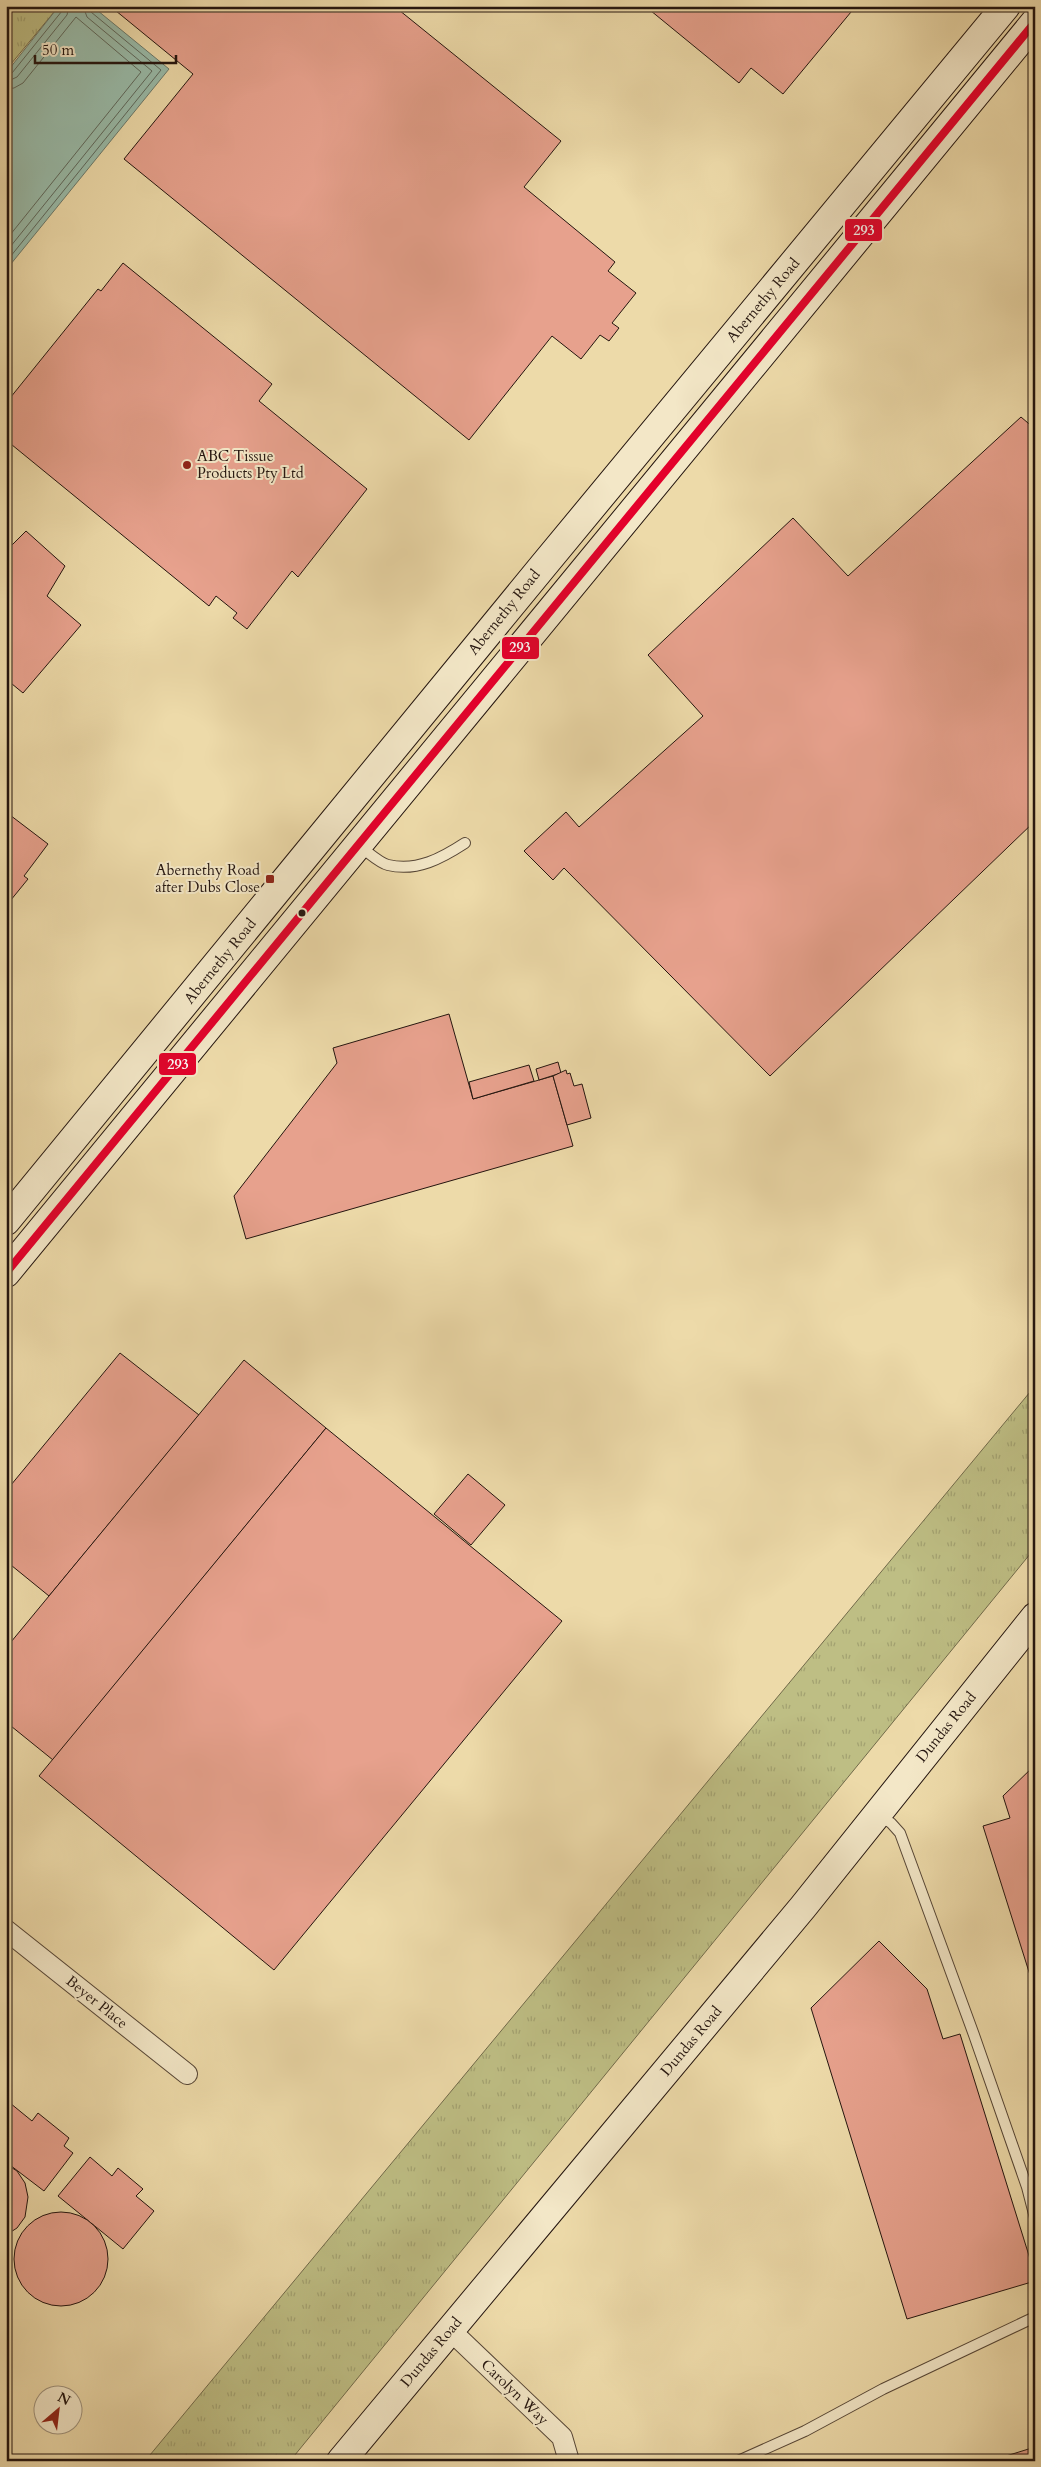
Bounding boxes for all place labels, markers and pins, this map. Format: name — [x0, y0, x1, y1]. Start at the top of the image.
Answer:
place label: ABC Tissue Products Pty Ltd — [197, 446, 304, 483]
marker: ABC Tissue Products Pty Ltd — [181, 459, 193, 471]
place label: Abernethy Road after Dubs Close — [155, 860, 260, 897]
marker: Abernethy Road after Dubs Close — [264, 873, 276, 885]
unlabelled marker — [297, 908, 307, 918]

